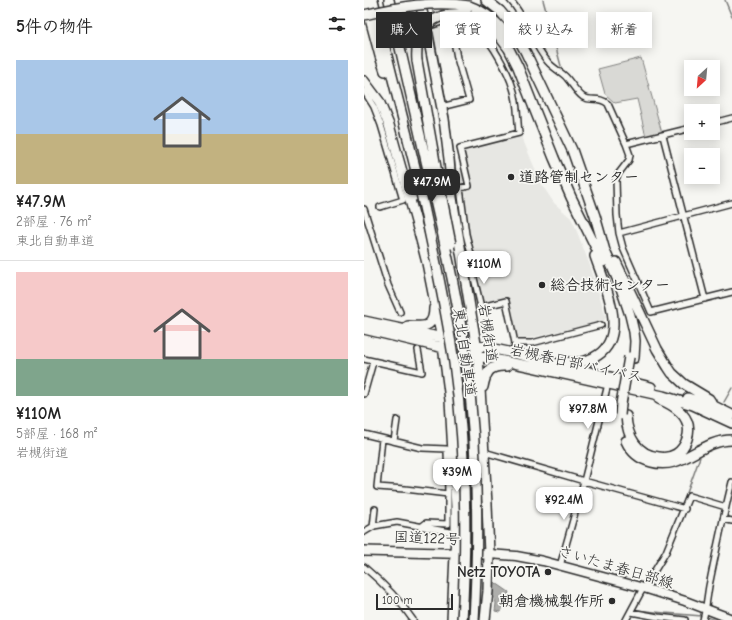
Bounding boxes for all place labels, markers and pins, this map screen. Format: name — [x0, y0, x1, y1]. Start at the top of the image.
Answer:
place label: 道路管制センター — [519, 168, 639, 186]
pin: ¥47.9M — [399, 169, 465, 203]
marker: 道路管制センター — [506, 172, 516, 182]
pin: ¥110M — [456, 251, 512, 285]
place label: 総合技術センター — [550, 276, 670, 294]
marker: 総合技術センター — [537, 280, 547, 290]
pin: ¥97.8M — [555, 396, 621, 430]
pin: ¥39M — [433, 459, 481, 493]
pin: ¥92.4M — [531, 487, 597, 521]
place label: Netz TOYOTA — [457, 563, 541, 581]
marker: Netz TOYOTA — [543, 567, 553, 577]
place label: 朝倉機械製作所 — [499, 592, 604, 610]
marker: 朝倉機械製作所 — [607, 596, 617, 606]

